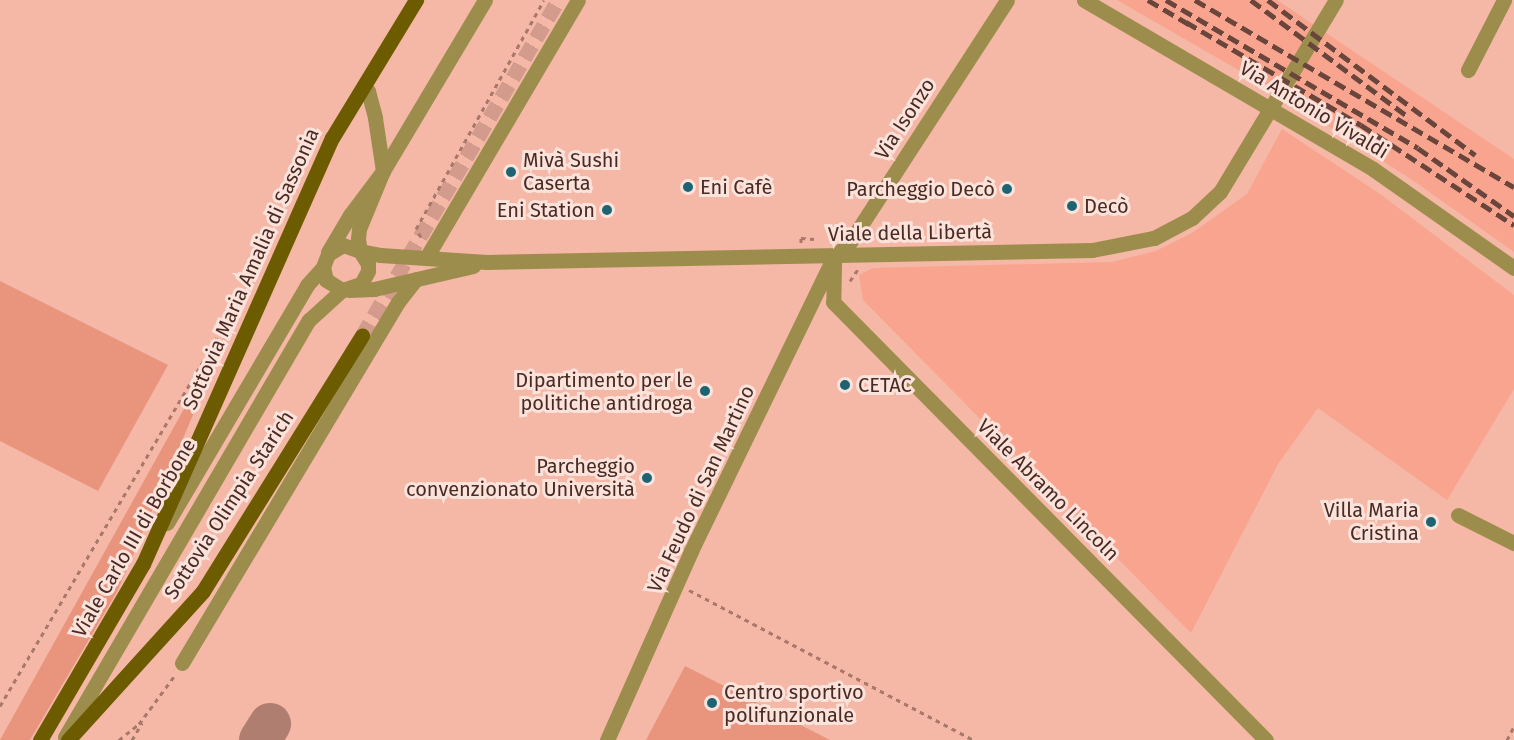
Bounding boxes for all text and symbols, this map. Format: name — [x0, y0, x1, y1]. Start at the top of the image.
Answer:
street label: Via Antonio Vivaldi — [1235, 56, 1393, 164]
street label: Via Isonzo — [870, 74, 940, 164]
street label: Sottovia Maria Amalia di Sassonia — [178, 124, 324, 414]
place label: Mivà Sushi Caserta — [523, 148, 619, 195]
marker: Mivà Sushi Caserta — [504, 165, 518, 179]
place label: Eni Cafè — [700, 175, 772, 199]
place label: Parcheggio Decò — [846, 177, 995, 201]
marker: Eni Cafè — [681, 180, 695, 194]
marker: Parcheggio Decò — [1000, 182, 1014, 196]
place label: Decò — [1084, 194, 1129, 218]
place label: Eni Station — [497, 198, 595, 222]
marker: Decò — [1065, 199, 1079, 213]
marker: Eni Station — [600, 203, 614, 217]
street label: Viale della Libertà — [828, 220, 992, 246]
place label: Dipartimento per le politiche antidroga — [515, 368, 693, 415]
place label: CETAC — [858, 373, 912, 397]
marker: CETAC — [836, 376, 854, 394]
street label: Via Feudo di San Martino — [642, 382, 760, 596]
marker: Dipartimento per le politiche antidroga — [698, 384, 712, 398]
street label: Sottovia Olimpia Starich — [159, 406, 299, 604]
street label: Viale Abramo Lincoln — [972, 414, 1124, 566]
street label: Viale Carlo III di Borbone — [67, 434, 201, 642]
place label: Parcheggio convenzionato Università — [406, 454, 635, 501]
marker: Parcheggio convenzionato Università — [640, 471, 654, 485]
place label: Villa Maria Cristina — [1324, 498, 1419, 545]
marker: Villa Maria Cristina — [1424, 515, 1438, 529]
place label: Centro sportivo polifunzionale — [724, 680, 864, 727]
marker: Centro sportivo polifunzionale — [705, 696, 719, 710]

